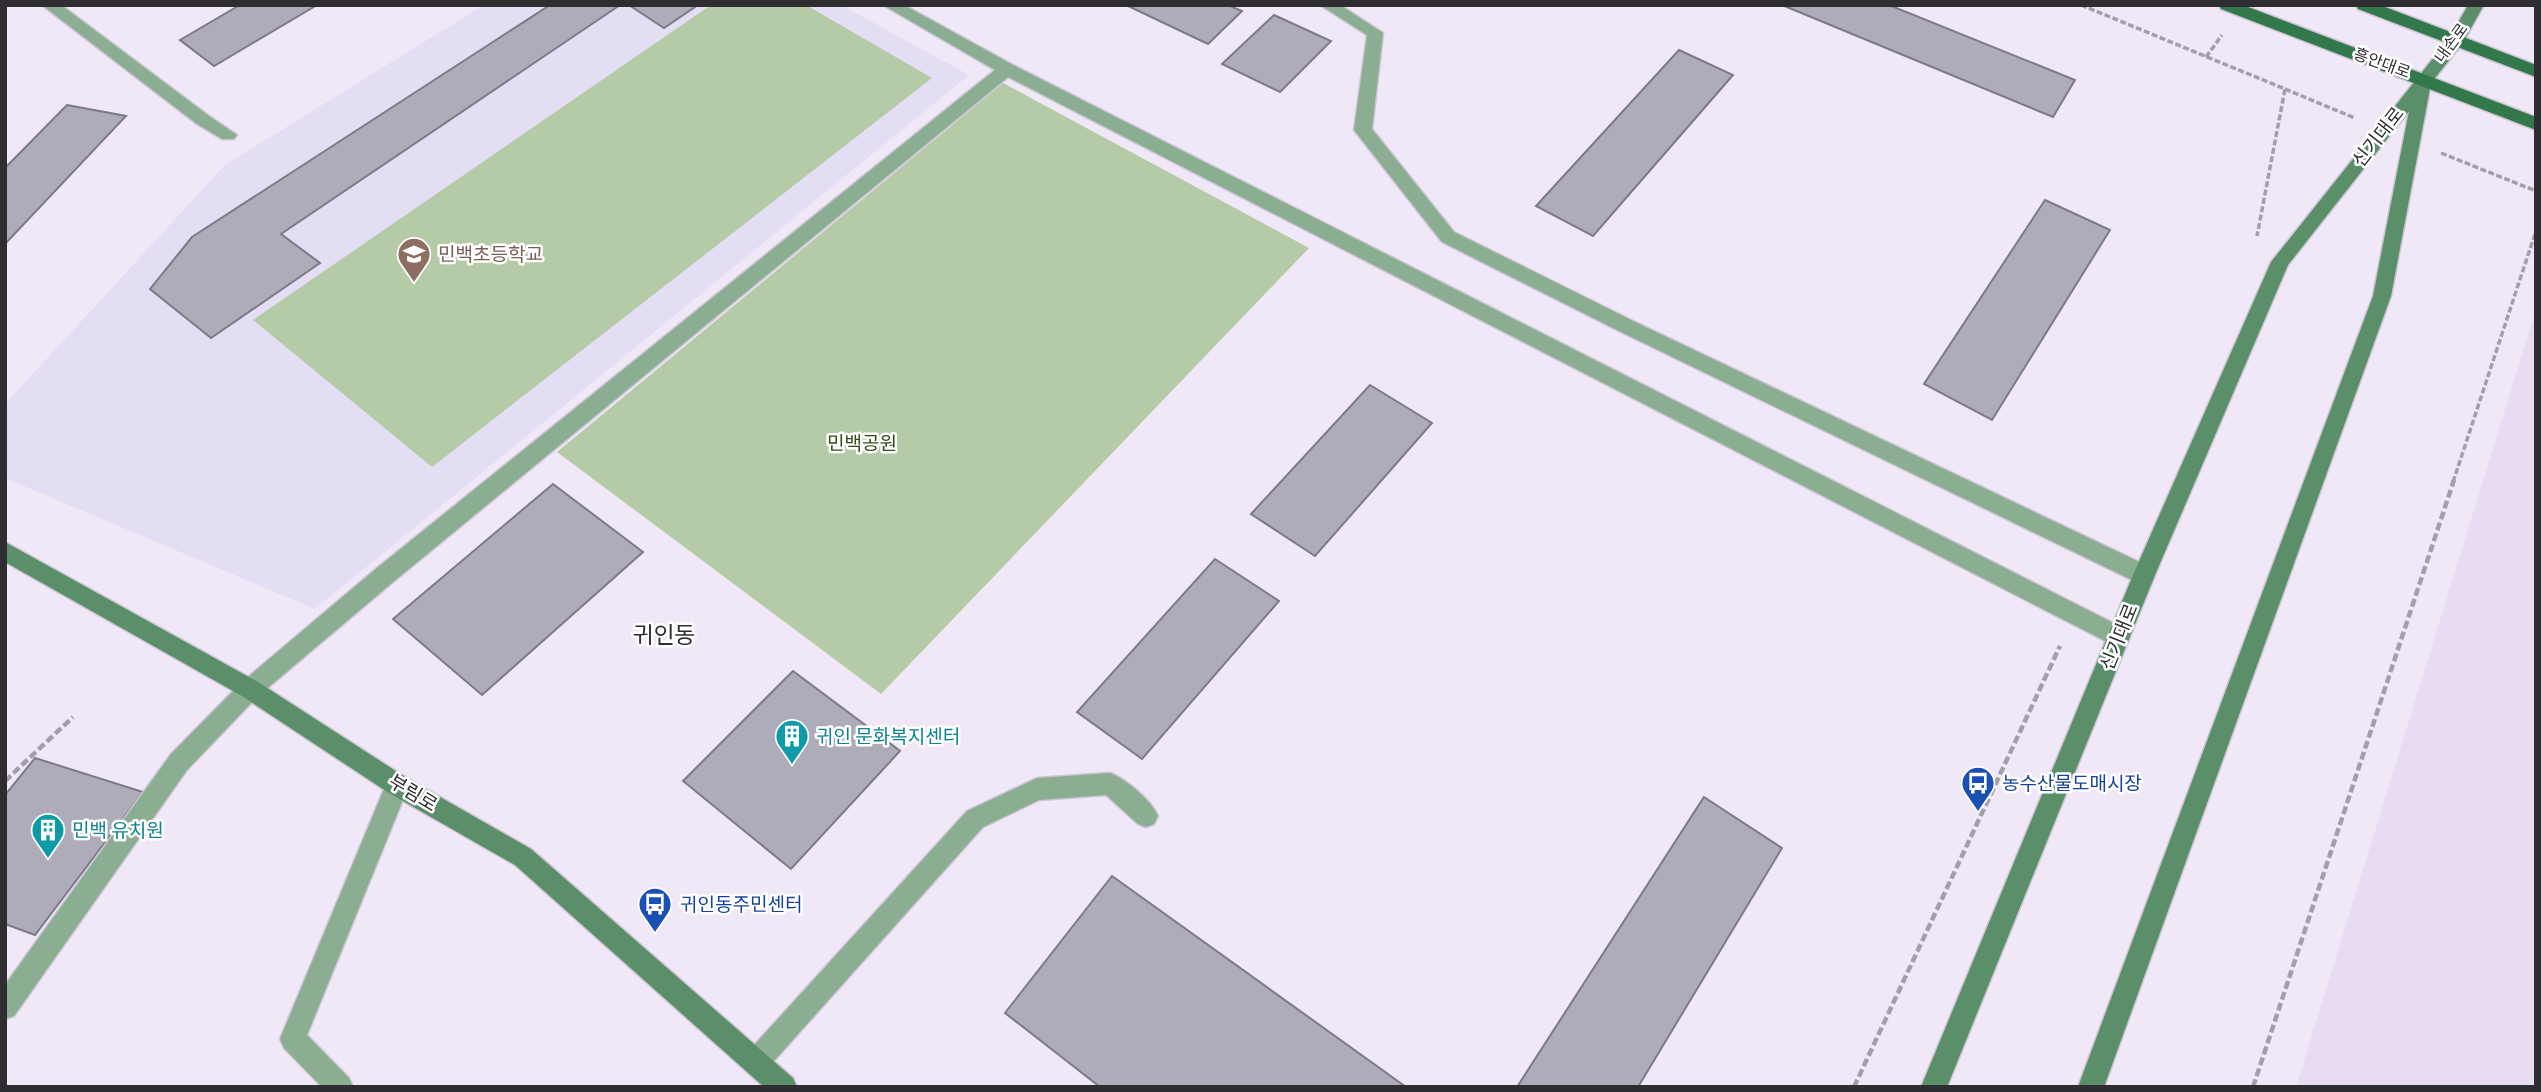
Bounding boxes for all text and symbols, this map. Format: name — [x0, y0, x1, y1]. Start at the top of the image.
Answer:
street label: 내손로 — [2430, 19, 2472, 66]
street label: 흥안대로 — [2351, 44, 2413, 82]
street label: 신기대로 — [2347, 102, 2409, 172]
school or university icon: 민백초등학교 — [395, 235, 433, 284]
place label: 민백초등학교 — [438, 243, 543, 266]
park label: 민백공원 — [827, 432, 897, 455]
street label: 신기대로 — [2095, 600, 2143, 674]
district label: 귀인동 — [632, 621, 696, 649]
building icon: 귀인 문화복지센터 — [773, 717, 811, 766]
place label: 귀인 문화복지센터 — [816, 725, 960, 748]
bus stop icon: 농수산물도매시장 — [1959, 764, 1997, 813]
street label: 부림로 — [385, 770, 441, 816]
place label: 농수산물도매시장 — [2002, 772, 2142, 795]
building icon: 민백 유치원 — [29, 811, 67, 860]
place label: 민백 유치원 — [72, 819, 164, 842]
bus stop icon: 귀인동주민센터 — [636, 885, 674, 934]
place label: 귀인동주민센터 — [680, 893, 802, 916]

